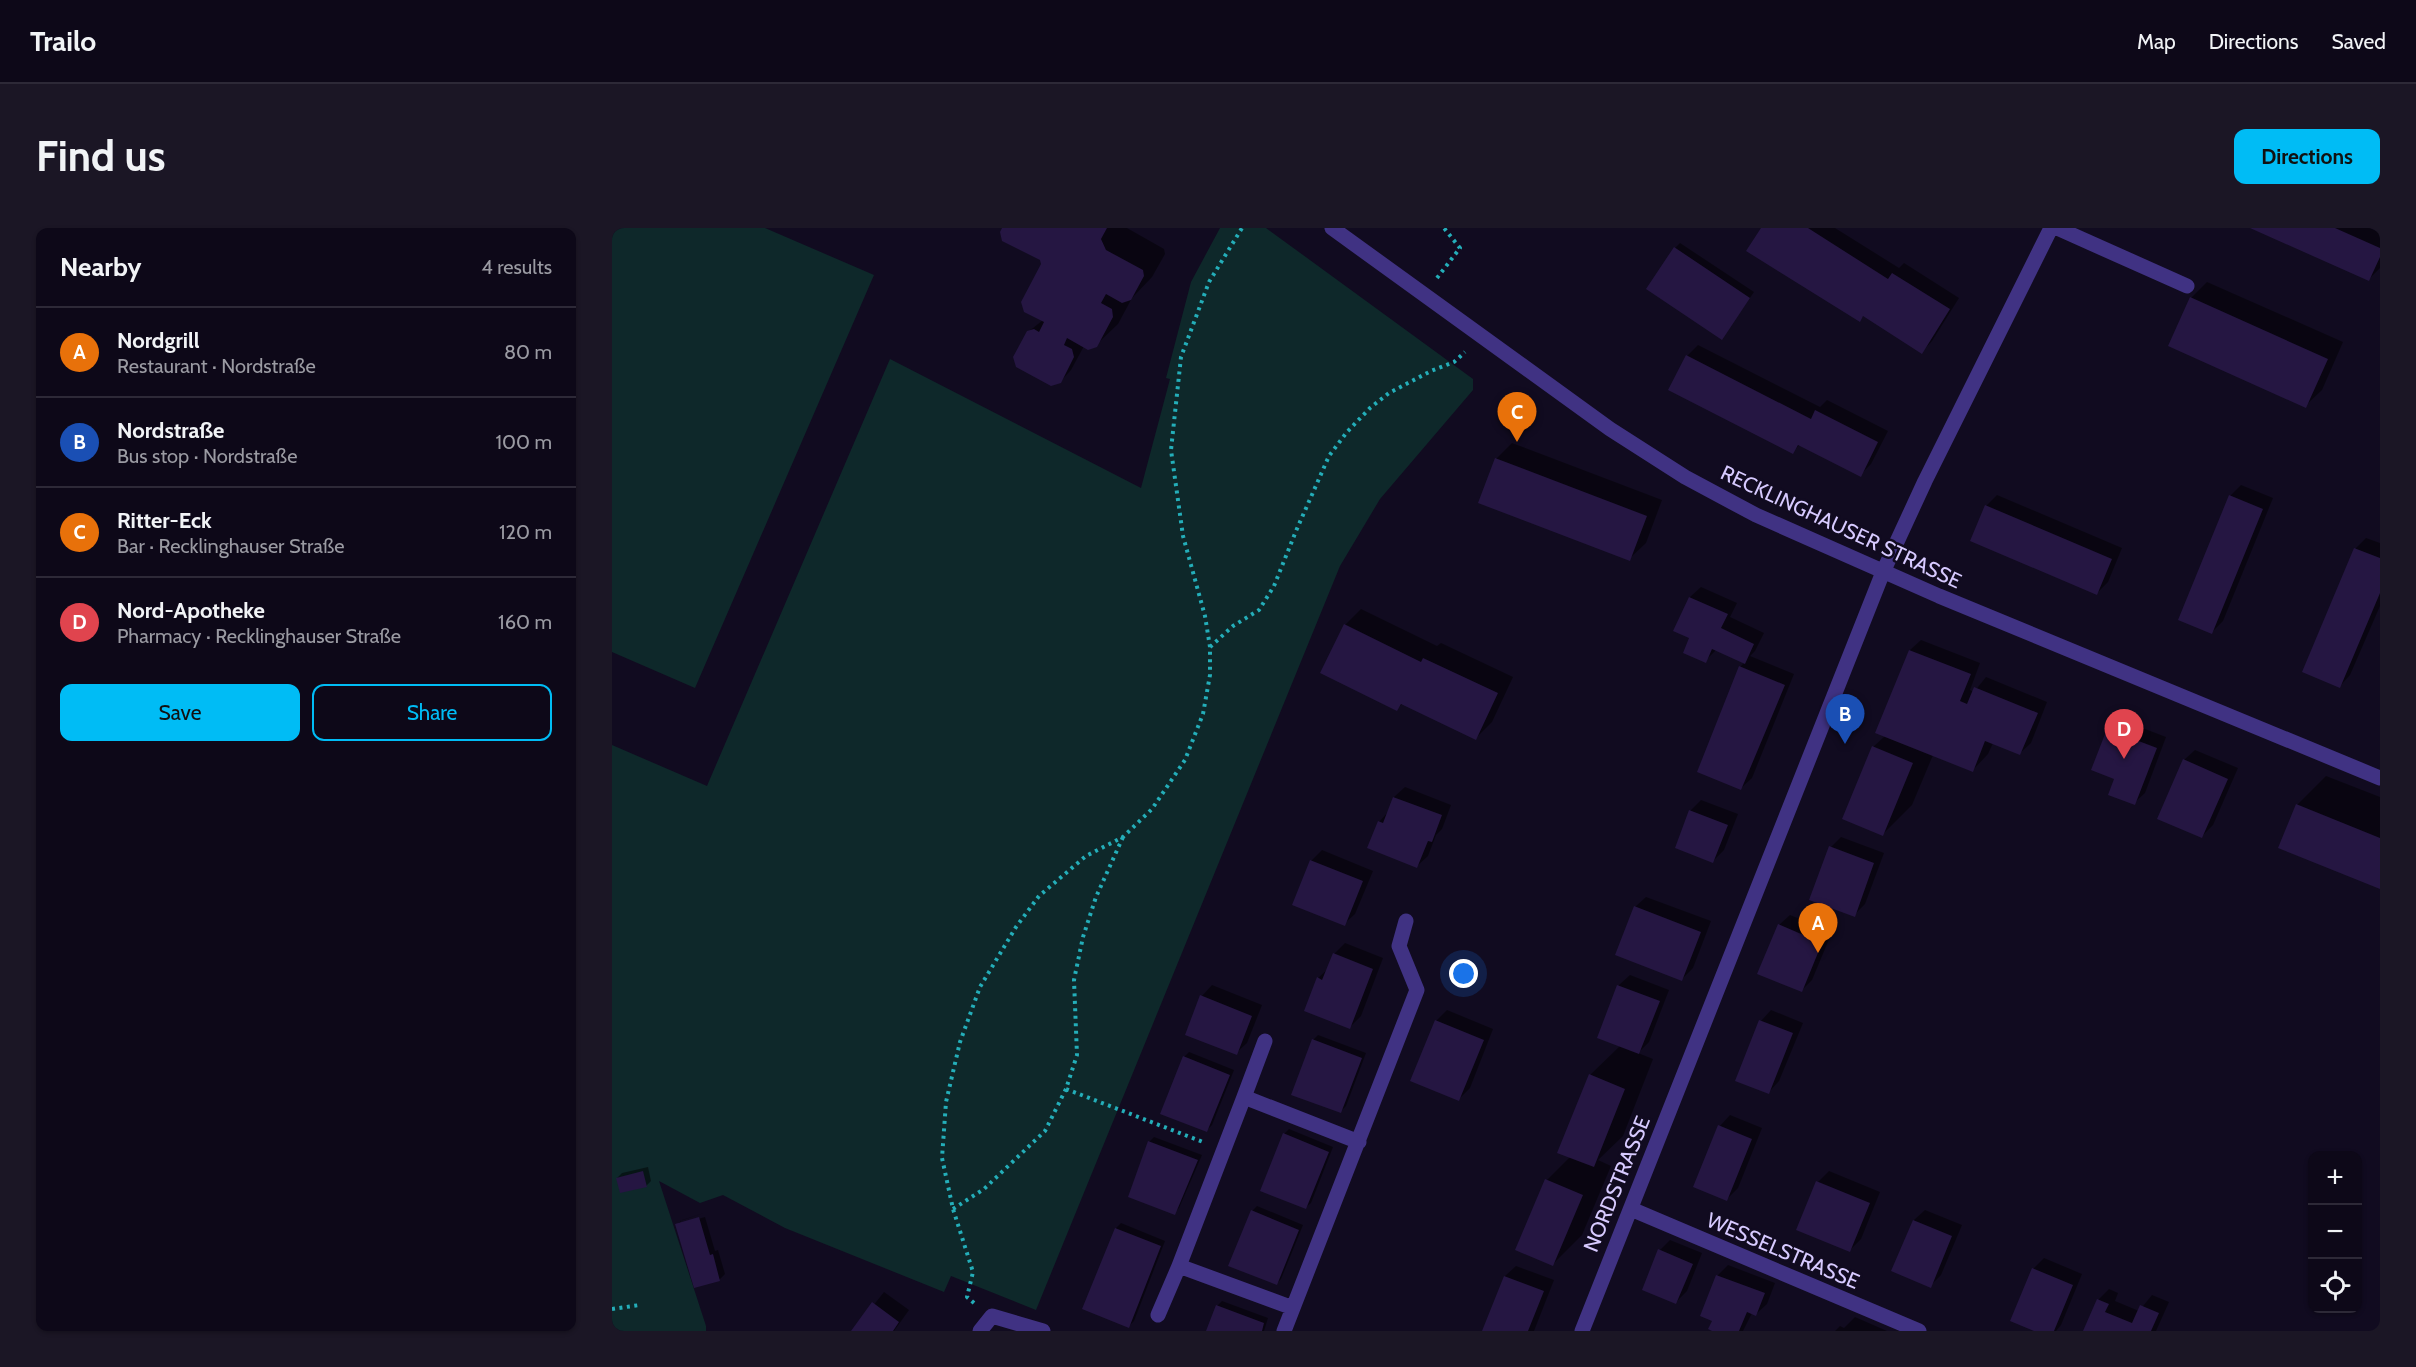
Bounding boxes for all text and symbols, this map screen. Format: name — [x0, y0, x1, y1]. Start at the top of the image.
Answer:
text: Trailo — [30, 24, 96, 58]
text: Map — [2137, 29, 2176, 54]
text: Directions — [2209, 29, 2298, 54]
text: Saved — [2331, 29, 2386, 54]
button: Directions — [2234, 129, 2380, 184]
text: Find us — [36, 130, 165, 182]
text: Nearby — [60, 251, 141, 283]
text: 4 results — [481, 255, 552, 279]
text: Nordgrill — [117, 327, 200, 354]
text: A — [73, 340, 86, 364]
text: 80 m — [504, 340, 552, 364]
text: Restaurant · Nordstraße — [117, 354, 316, 378]
pin: C — [1498, 392, 1536, 442]
text: Nordstraße — [117, 417, 224, 444]
text: B — [73, 430, 86, 454]
text: 100 m — [496, 430, 552, 454]
text: Bus stop · Nordstraße — [117, 444, 297, 468]
street label: RECKLINGHAUSER STRASSE — [1717, 460, 1966, 593]
text: Ritter-Eck — [117, 507, 212, 534]
text: C — [73, 520, 86, 544]
text: 120 m — [499, 520, 552, 544]
text: Bar · Recklinghauser Straße — [117, 534, 345, 558]
text: Nord-Apotheke — [117, 597, 265, 624]
text: D — [72, 610, 87, 634]
text: 160 m — [498, 610, 552, 634]
text: Pharmacy · Recklinghauser Straße — [117, 624, 401, 648]
button: Save — [60, 684, 300, 741]
button: Share — [312, 684, 552, 741]
pin: B — [1826, 694, 1864, 744]
pin: D — [2104, 710, 2144, 759]
pin: A — [1798, 904, 1838, 953]
your location — [1449, 959, 1478, 988]
street label: NORDSTRASSE — [1578, 1112, 1655, 1255]
map controls — [2308, 1151, 2362, 1313]
button: + — [2308, 1151, 2362, 1205]
button: − — [2308, 1205, 2362, 1259]
street label: WESSELSTRASSE — [1703, 1207, 1863, 1294]
button: locate — [2308, 1259, 2362, 1313]

